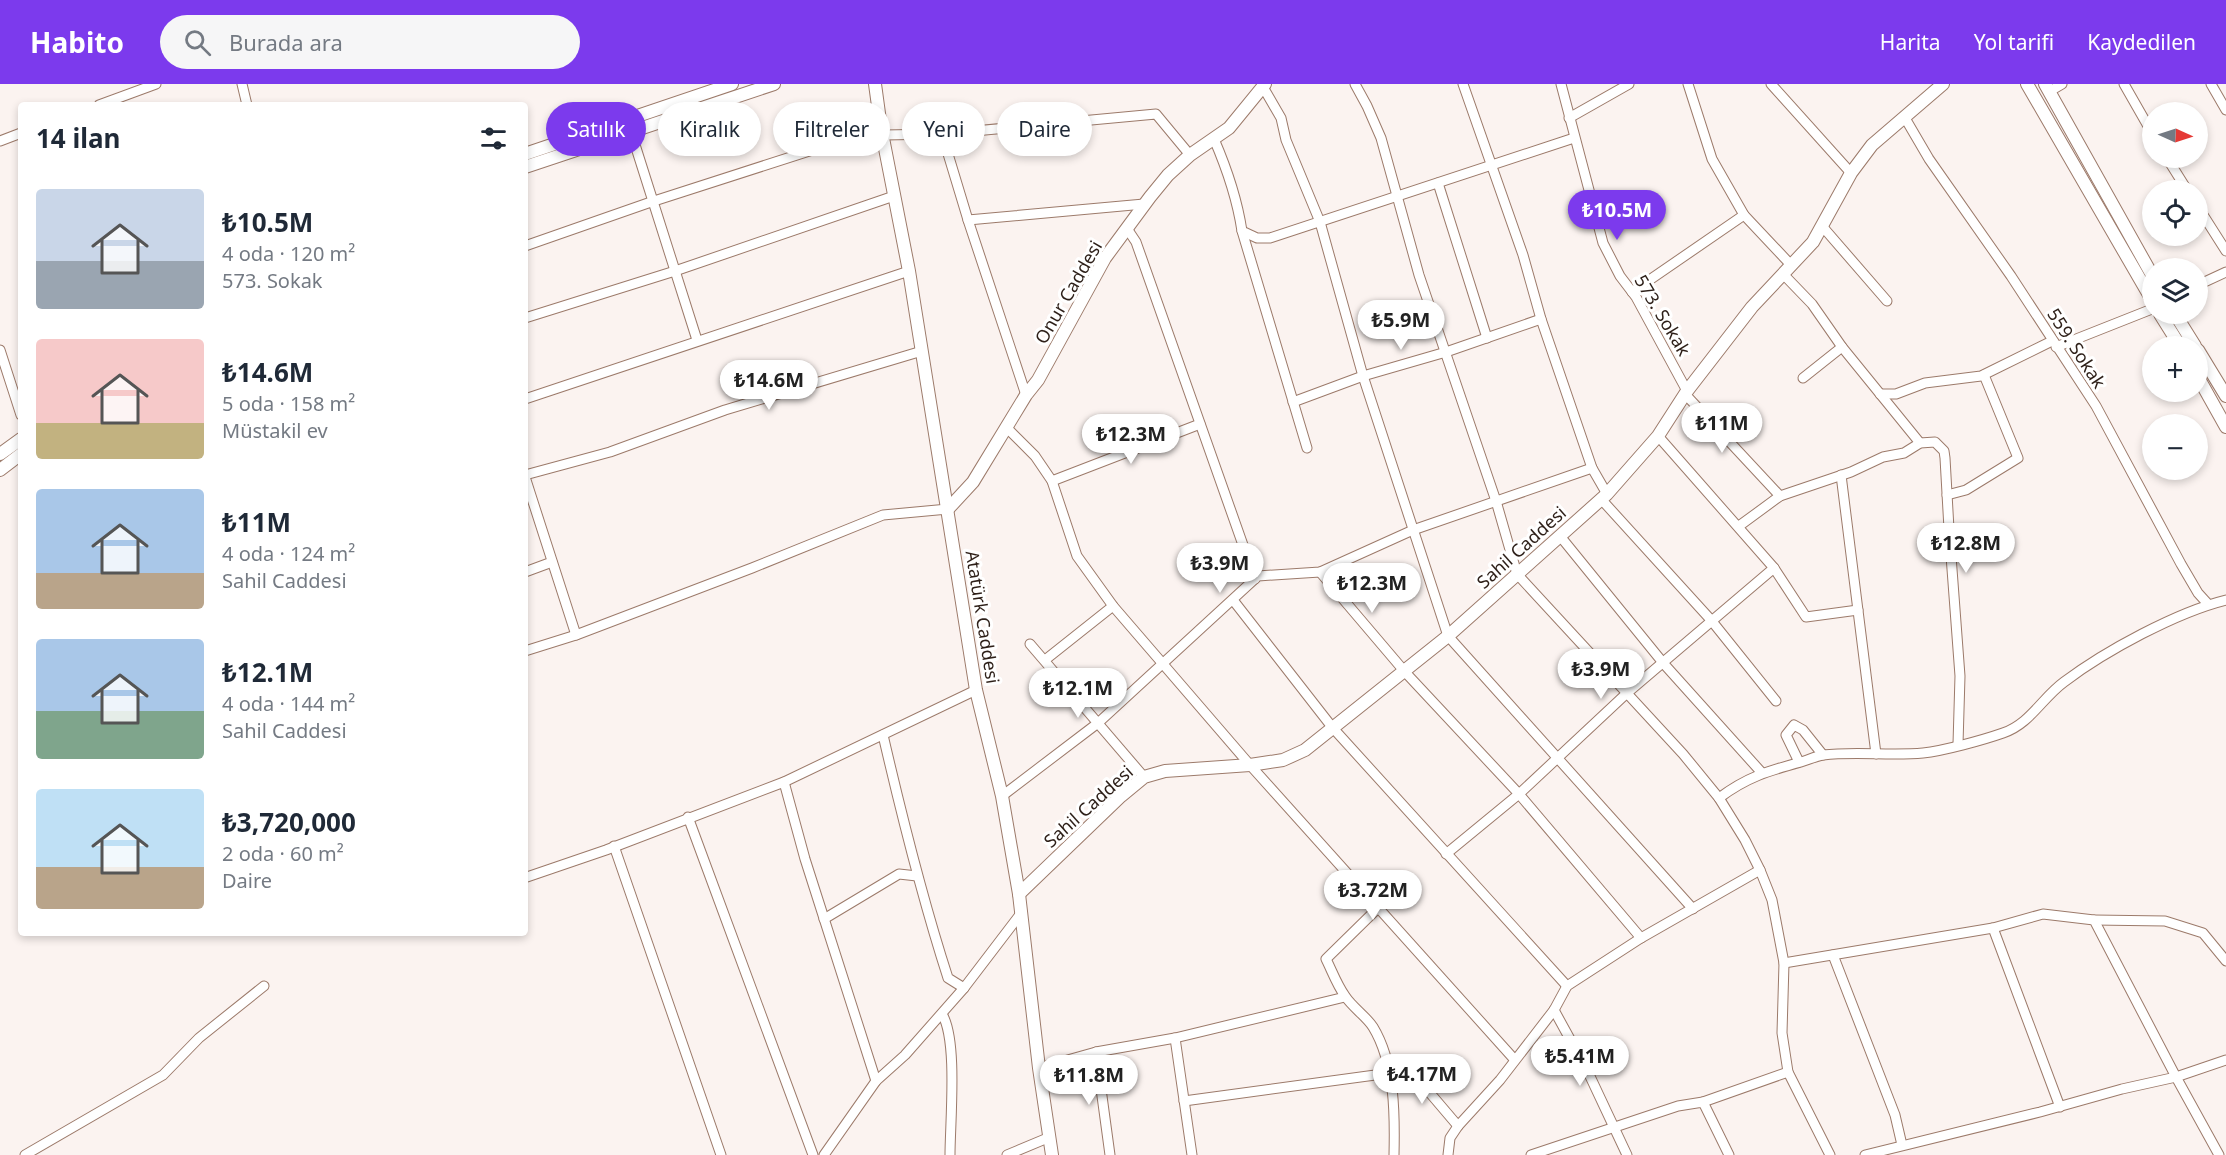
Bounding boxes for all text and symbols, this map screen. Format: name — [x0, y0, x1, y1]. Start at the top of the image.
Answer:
search box — [160, 15, 580, 69]
text: Habito — [30, 23, 124, 61]
icon: search — [181, 26, 214, 59]
text: Burada ara — [229, 27, 343, 57]
text: Harita — [1880, 28, 1941, 56]
text: Yol tarifi — [1974, 28, 2054, 56]
text: Kaydedilen — [2087, 28, 2196, 56]
chip: Satılık — [546, 102, 646, 156]
chip: Kiralık — [658, 102, 761, 156]
chip: Filtreler — [773, 102, 890, 156]
chip: Yeni — [902, 102, 985, 156]
chip: Daire — [997, 102, 1092, 156]
north arrow — [2142, 102, 2208, 168]
map controls — [2142, 102, 2208, 480]
text: 14 ilan — [36, 120, 121, 156]
icon: filters — [477, 122, 510, 155]
button: locate — [2142, 180, 2208, 246]
pin: ₺10.5M — [1568, 190, 1666, 241]
text: ₺10.5M — [1582, 196, 1652, 223]
text: ₺10.5M — [222, 204, 313, 240]
icon: home — [84, 213, 156, 285]
street label: Onur Caddesi — [1029, 236, 1107, 348]
text: 4 oda · 120 m² — [222, 240, 355, 267]
button: layers — [2142, 258, 2208, 324]
text: 573. Sokak — [222, 267, 323, 294]
street label: 573. Sokak — [1629, 270, 1697, 360]
pin: ₺5.9M — [1359, 300, 1443, 351]
street label: 559. Sokak — [2042, 304, 2112, 393]
text: ₺5.9M — [1372, 306, 1430, 333]
button: + — [2142, 336, 2208, 402]
text: ₺14.6M — [222, 354, 313, 390]
pin: ₺14.6M — [720, 360, 818, 411]
icon: home — [84, 363, 156, 435]
text: ₺14.6M — [734, 366, 804, 393]
text: 5 oda · 158 m² — [222, 390, 355, 417]
pin: ₺11M — [1686, 403, 1758, 454]
text: ₺11M — [1695, 409, 1749, 436]
pin: ₺12.3M — [1082, 414, 1180, 465]
button: − — [2142, 414, 2208, 480]
text: Müstakil ev — [222, 417, 328, 444]
text: ₺12.3M — [1096, 420, 1166, 447]
street label: Sahil Caddesi — [1471, 501, 1571, 593]
text: ₺11M — [222, 504, 291, 540]
icon: home — [84, 513, 156, 585]
pin: ₺12.8M — [1917, 523, 2015, 574]
text: ₺12.8M — [1931, 529, 2001, 556]
text: 4 oda · 124 m² — [222, 540, 355, 567]
pin: ₺3.9M — [1178, 543, 1262, 594]
street label: Atatürk Caddesi — [961, 549, 1005, 685]
text: ₺3.9M — [1191, 549, 1249, 576]
pin: ₺12.3M — [1323, 563, 1421, 614]
text: Sahil Caddesi — [222, 567, 347, 594]
text: ₺12.3M — [1337, 569, 1407, 596]
pin: ₺3.9M — [1559, 649, 1643, 700]
text: ₺12.1M — [222, 654, 313, 690]
text: ₺3.9M — [1572, 655, 1630, 682]
icon: home — [84, 663, 156, 735]
pin: ₺12.1M — [1029, 668, 1127, 719]
text: ₺12.1M — [1043, 674, 1113, 701]
text: 4 oda · 144 m² — [222, 690, 355, 717]
text: Sahil Caddesi — [222, 717, 347, 744]
street label: Sahil Caddesi — [1038, 760, 1138, 852]
text: ₺3,720,000 — [222, 804, 356, 840]
icon: home — [84, 813, 156, 885]
text: 2 oda · 60 m² — [222, 840, 344, 867]
text: Daire — [222, 867, 272, 894]
pin: ₺3.72M — [1324, 870, 1422, 921]
text: ₺3.72M — [1338, 876, 1408, 903]
pin: ₺5.41M — [1531, 1036, 1629, 1087]
text: ₺5.41M — [1545, 1042, 1615, 1069]
pin: ₺4.17M — [1373, 1054, 1471, 1105]
pin: ₺11.8M — [1040, 1055, 1138, 1106]
text: ₺4.17M — [1387, 1060, 1457, 1087]
text: ₺11.8M — [1054, 1061, 1124, 1088]

